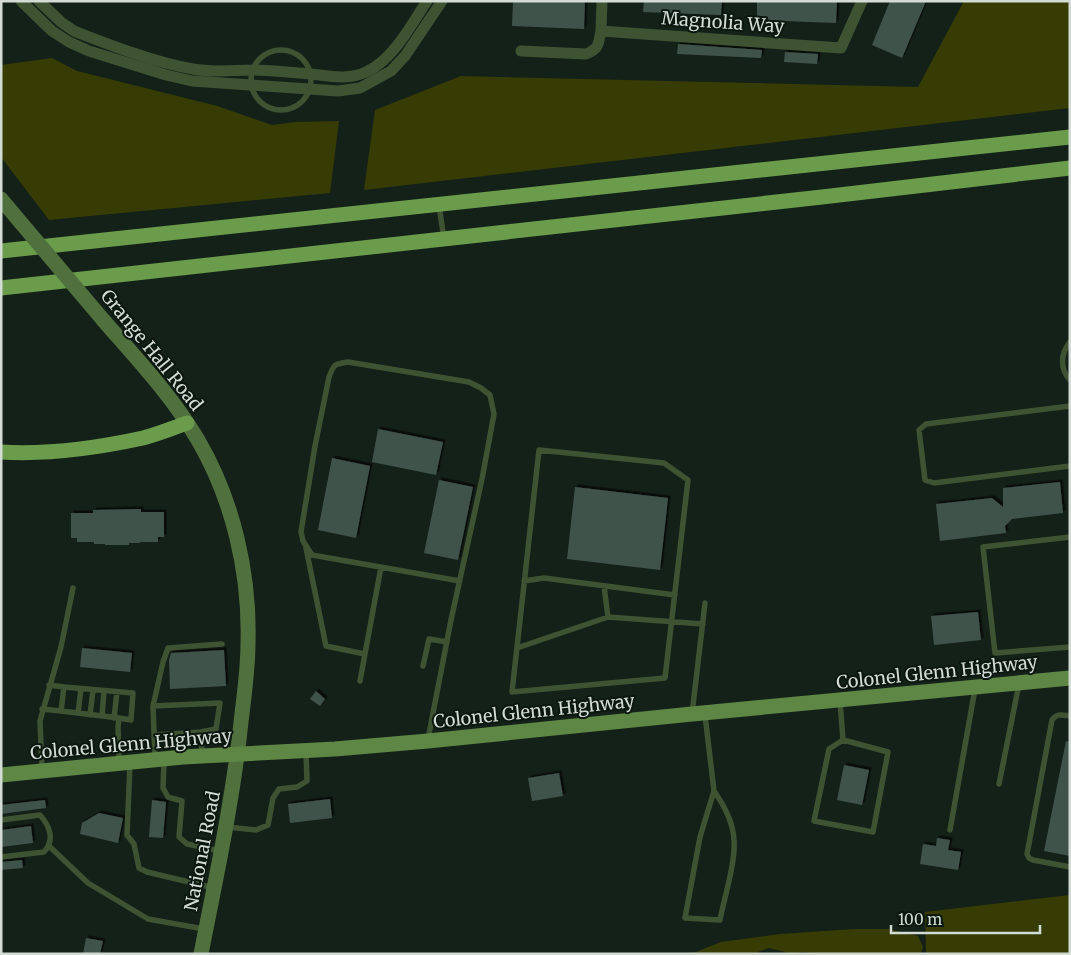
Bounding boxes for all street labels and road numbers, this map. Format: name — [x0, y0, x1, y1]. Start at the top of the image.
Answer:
street label: Magnolia Way — [661, 6, 786, 38]
street label: Grange Hall Road — [96, 285, 208, 416]
street label: Colonel Glenn Highway — [835, 650, 1039, 694]
street label: Colonel Glenn Highway — [432, 689, 636, 733]
street label: Colonel Glenn Highway — [29, 724, 233, 764]
street label: National Road — [179, 789, 225, 913]

